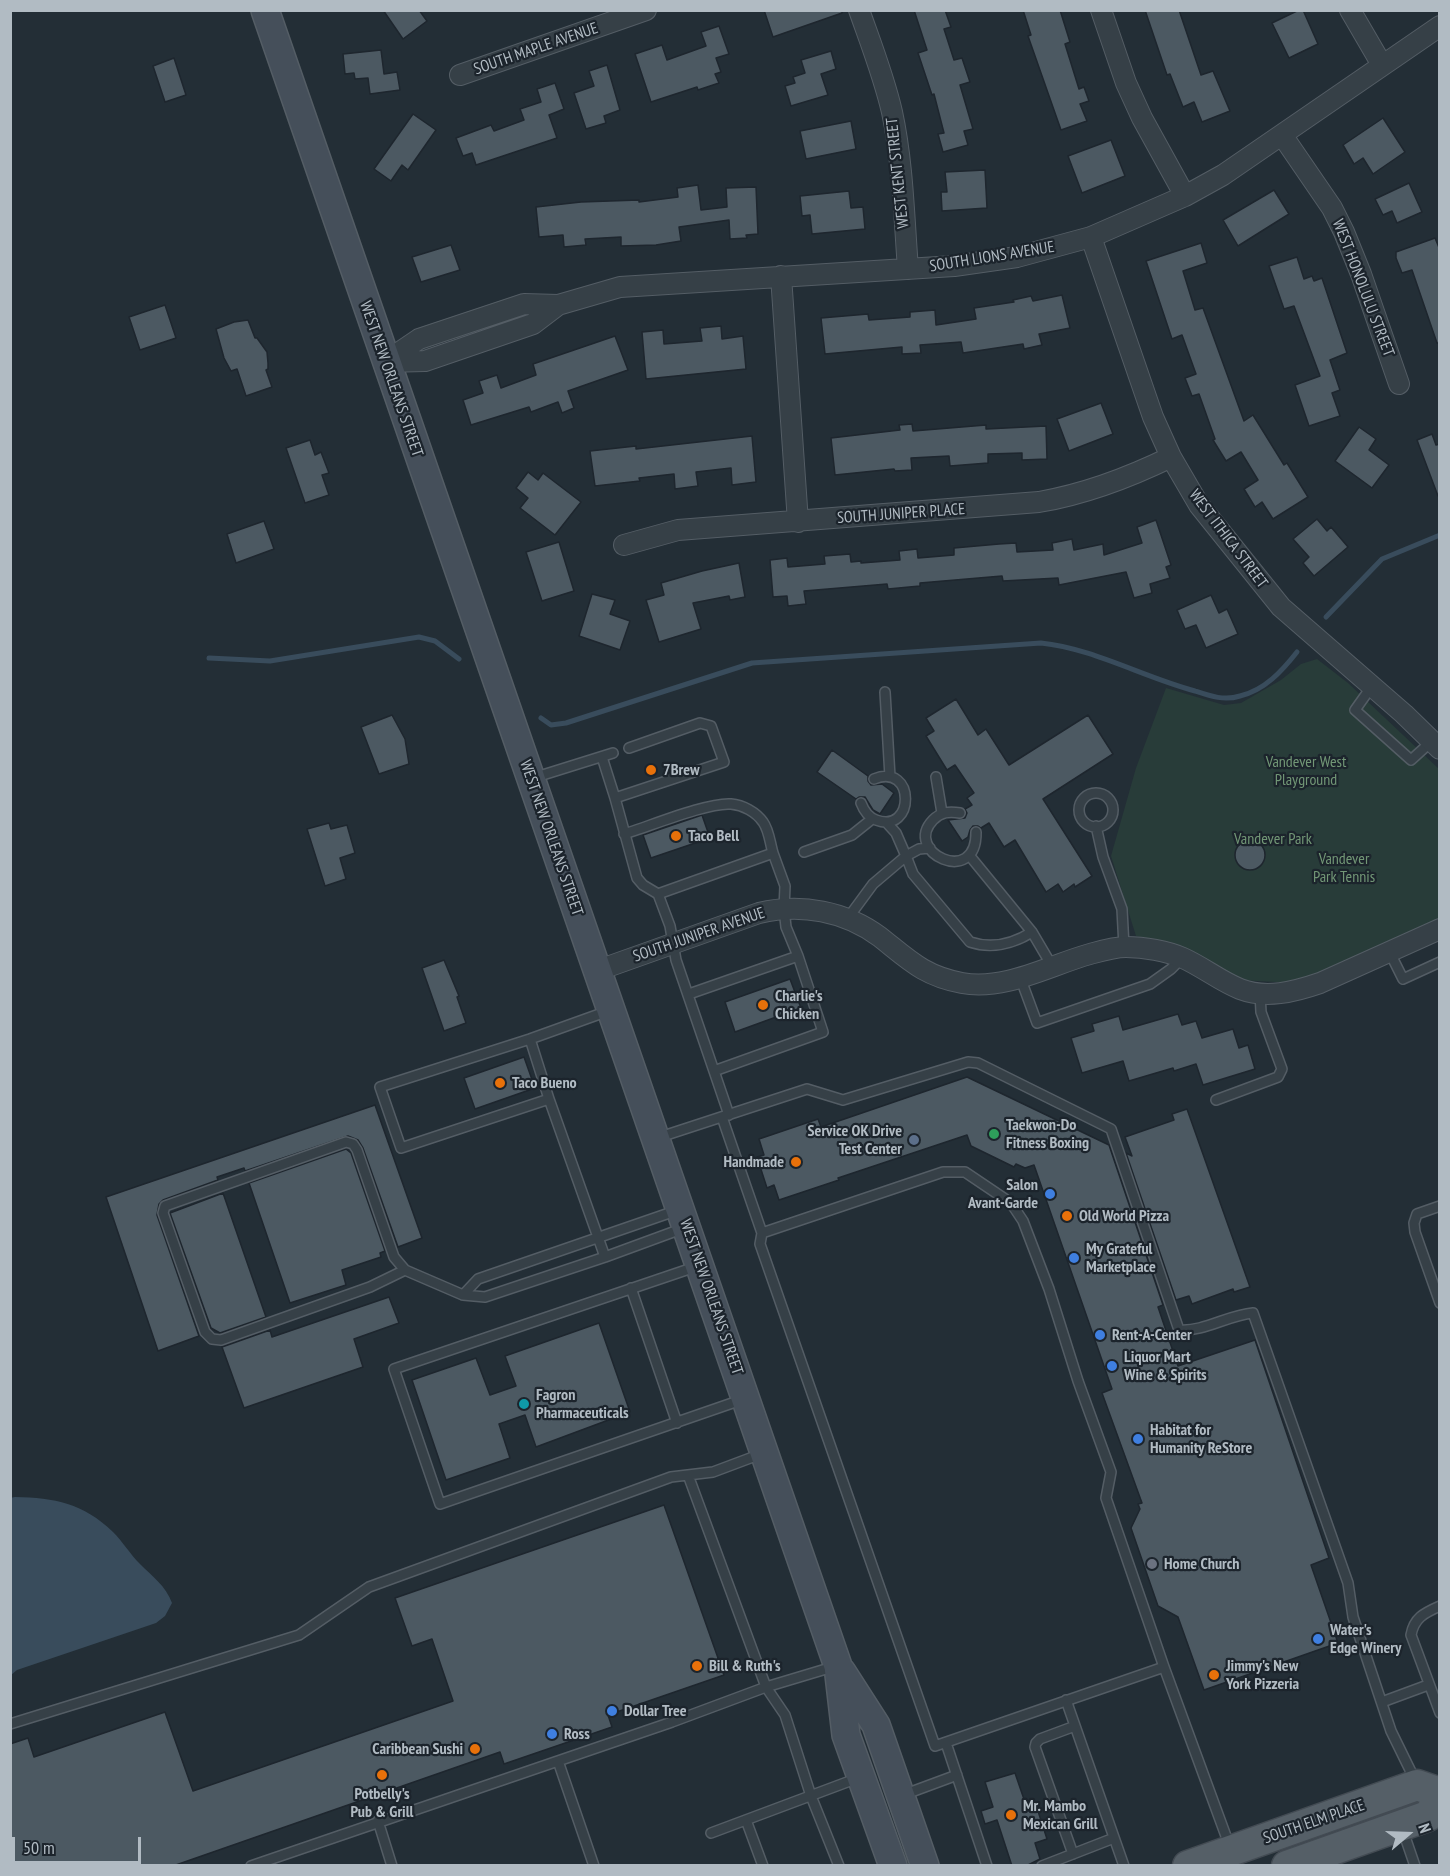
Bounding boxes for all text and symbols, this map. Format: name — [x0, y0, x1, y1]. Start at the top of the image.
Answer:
street label: SOUTH MAPLE AVENUE — [471, 19, 601, 79]
street label: WEST KENT STREET — [883, 117, 913, 229]
street label: WEST HONOLULU STREET — [1328, 217, 1398, 359]
street label: SOUTH LIONS AVENUE — [928, 238, 1056, 276]
street label: WEST NEW ORLEANS STREET — [355, 299, 427, 459]
street label: WEST ITHICA STREET — [1185, 486, 1271, 592]
street label: SOUTH JUNIPER PLACE — [836, 500, 966, 528]
park label: Vandever West Playground — [1266, 752, 1346, 790]
street label: WEST NEW ORLEANS STREET — [515, 758, 587, 918]
place label: 7Brew — [663, 760, 700, 780]
marker: 7Brew — [644, 763, 658, 777]
place label: Taco Bell — [688, 826, 739, 846]
marker: Taco Bell — [669, 829, 683, 843]
park label: Vandever Park — [1234, 829, 1312, 849]
park label: Vandever Park Tennis — [1313, 849, 1375, 887]
street label: SOUTH JUNIPER AVENUE — [631, 903, 767, 967]
place label: Charlie's Chicken — [775, 986, 822, 1024]
marker: Charlie's Chicken — [756, 998, 770, 1012]
place label: Taco Bueno — [512, 1073, 577, 1093]
marker: Taco Bueno — [493, 1076, 507, 1090]
place label: Taekwon-Do Fitness Boxing — [1006, 1115, 1089, 1153]
place label: Service OK Drive Test Center — [808, 1121, 902, 1159]
marker: Taekwon-Do Fitness Boxing — [987, 1127, 1001, 1141]
marker: Service OK Drive Test Center — [907, 1133, 921, 1147]
place label: Handmade — [723, 1152, 784, 1172]
marker: Handmade — [789, 1155, 803, 1169]
place label: Salon Avant-Garde — [968, 1175, 1038, 1213]
marker: Salon Avant-Garde — [1043, 1187, 1057, 1201]
place label: Old World Pizza — [1079, 1206, 1169, 1226]
marker: Old World Pizza — [1060, 1209, 1074, 1223]
street label: WEST NEW ORLEANS STREET — [675, 1217, 747, 1377]
place label: My Grateful Marketplace — [1086, 1239, 1156, 1277]
marker: My Grateful Marketplace — [1067, 1251, 1081, 1265]
place label: Rent-A-Center — [1112, 1325, 1192, 1345]
marker: Rent-A-Center — [1093, 1328, 1107, 1342]
place label: Liquor Mart Wine & Spirits — [1124, 1347, 1207, 1385]
marker: Liquor Mart Wine & Spirits — [1105, 1359, 1119, 1373]
place label: Fagron Pharmaceuticals — [536, 1385, 629, 1423]
marker: Fagron Pharmaceuticals — [517, 1397, 531, 1411]
place label: Habitat for Humanity ReStore — [1150, 1420, 1252, 1458]
marker: Habitat for Humanity ReStore — [1131, 1432, 1145, 1446]
place label: Home Church — [1164, 1554, 1239, 1574]
marker: Home Church — [1145, 1557, 1159, 1571]
place label: Water's Edge Winery — [1330, 1620, 1401, 1658]
marker: Water's Edge Winery — [1311, 1632, 1325, 1646]
place label: Bill & Ruth's — [709, 1656, 781, 1676]
place label: Jimmy's New York Pizzeria — [1226, 1656, 1299, 1694]
marker: Bill & Ruth's — [690, 1659, 704, 1673]
marker: Jimmy's New York Pizzeria — [1207, 1668, 1221, 1682]
place label: Dollar Tree — [624, 1701, 687, 1721]
marker: Dollar Tree — [605, 1704, 619, 1718]
place label: Ross — [564, 1724, 590, 1744]
marker: Ross — [545, 1727, 559, 1741]
place label: Caribbean Sushi — [372, 1739, 463, 1759]
marker: Caribbean Sushi — [468, 1742, 482, 1756]
marker: Potbelly's Pub & Grill — [375, 1768, 389, 1782]
place label: Potbelly's Pub & Grill — [351, 1784, 413, 1822]
place label: Mr. Mambo Mexican Grill — [1023, 1796, 1098, 1834]
street label: SOUTH ELM PLACE — [1261, 1796, 1367, 1848]
north arrow — [1378, 1804, 1438, 1864]
marker: Mr. Mambo Mexican Grill — [1004, 1808, 1018, 1822]
text: N — [1414, 1821, 1436, 1835]
scale bar — [15, 1825, 144, 1863]
text: 50 m — [23, 1836, 55, 1859]

